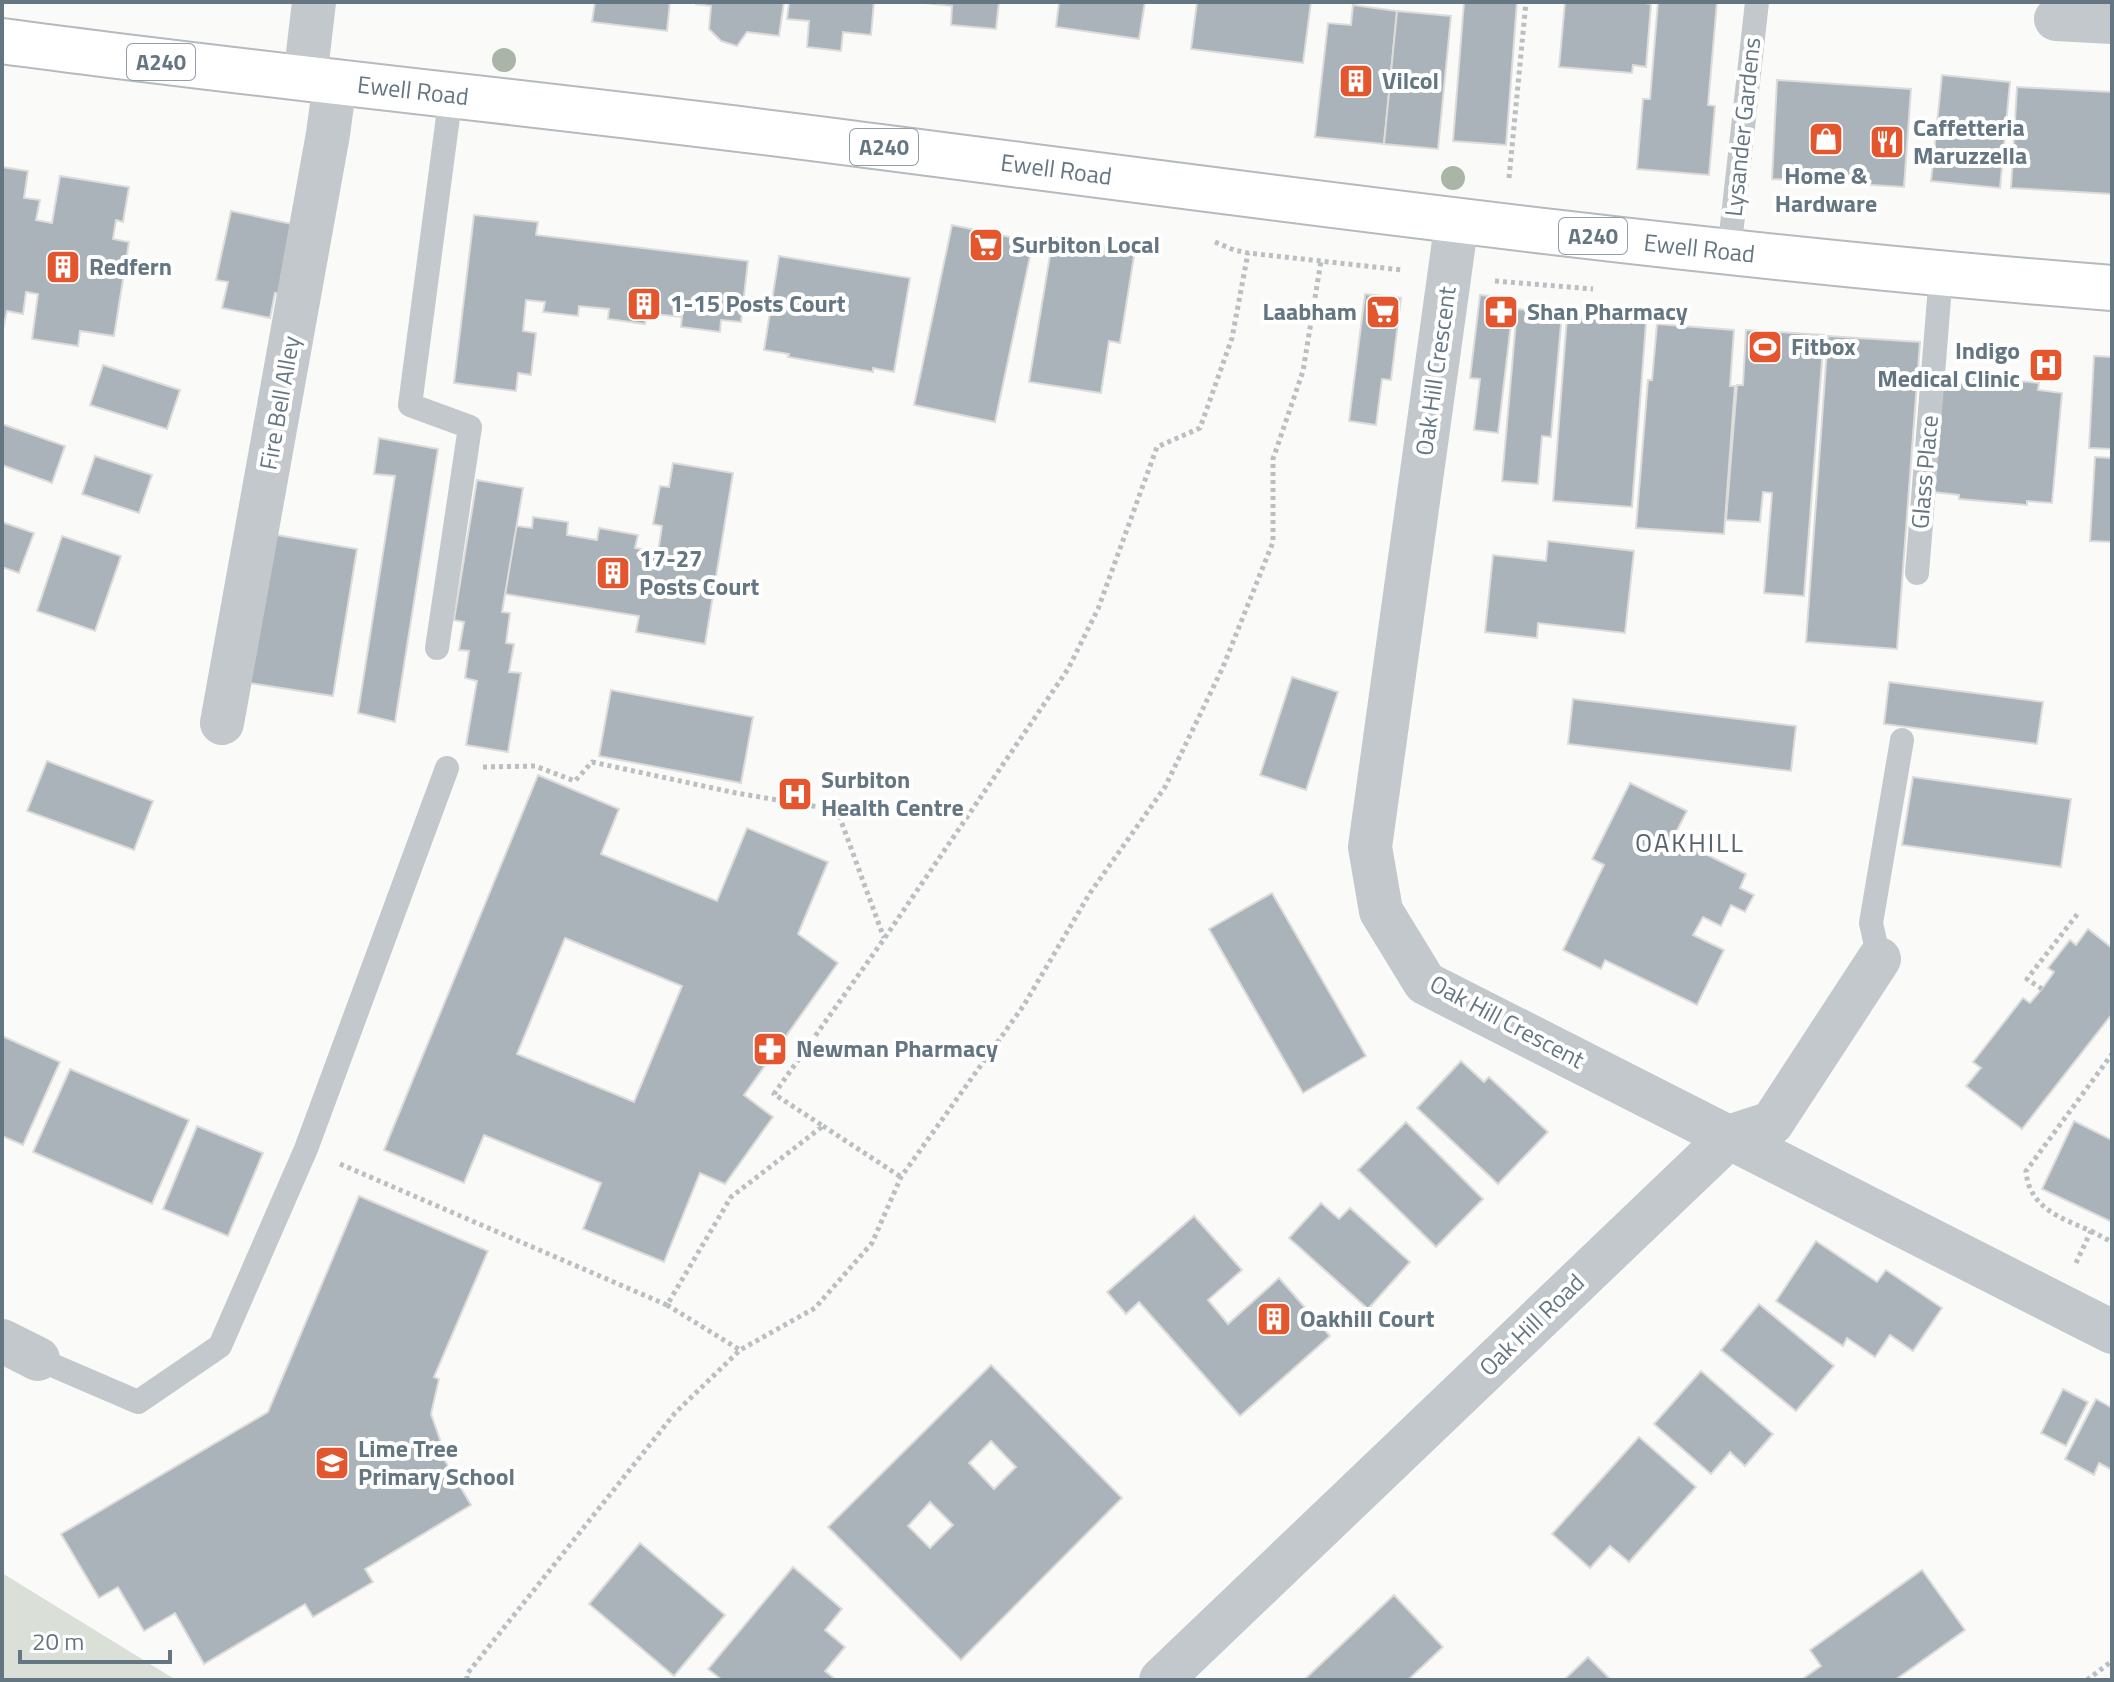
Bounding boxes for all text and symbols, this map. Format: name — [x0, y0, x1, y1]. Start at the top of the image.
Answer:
street label: Lysander Gardens — [1715, 36, 1769, 218]
road number: A240 — [127, 44, 195, 80]
building icon: Vilcol — [1337, 62, 1375, 100]
place label: Vilcol — [1382, 62, 1439, 98]
street label: Ewell Road — [356, 66, 471, 114]
place label: Caffetteria Maruzzella — [1913, 109, 2027, 173]
shop icon: Home & Hardware — [1807, 120, 1845, 158]
restaurant icon: Caffetteria Maruzzella — [1868, 123, 1906, 161]
road number: A240 — [850, 129, 918, 165]
street label: Ewell Road — [999, 144, 1114, 194]
place label: Home & Hardware — [1775, 157, 1877, 221]
road number: A240 — [1559, 218, 1627, 254]
street label: Ewell Road — [1642, 224, 1757, 272]
supermarket icon: Surbiton Local — [967, 226, 1005, 264]
place label: Surbiton Local — [1012, 226, 1160, 262]
building icon: Redfern — [44, 248, 82, 286]
place label: Redfern — [89, 248, 172, 284]
street label: Oak Hill Crescent — [1405, 283, 1465, 458]
building icon: 1-15 Posts Court — [625, 285, 663, 323]
place label: 1-15 Posts Court — [670, 285, 846, 321]
place label: Laabham — [1262, 293, 1357, 329]
supermarket icon: Laabham — [1364, 293, 1402, 331]
pharmacy icon: Shan Pharmacy — [1482, 293, 1520, 331]
place label: Shan Pharmacy — [1527, 293, 1688, 329]
sports icon: Fitbox — [1746, 328, 1784, 366]
place label: Fitbox — [1791, 328, 1856, 364]
place label: Indigo Medical Clinic — [1877, 332, 2020, 396]
street label: Fire Bell Alley — [250, 333, 309, 473]
hospital icon: Indigo Medical Clinic — [2027, 346, 2065, 384]
street label: Glass Place — [1901, 413, 1947, 530]
place label: 17-27 Posts Court — [639, 540, 759, 604]
building icon: 17-27 Posts Court — [594, 554, 632, 592]
place label: Surbiton Health Centre — [821, 761, 964, 825]
hospital icon: Surbiton Health Centre — [776, 775, 814, 813]
district label: OAKHILL — [1635, 823, 1745, 862]
street label: Oak Hill Crescent — [1424, 965, 1592, 1077]
pharmacy icon: Newman Pharmacy — [751, 1030, 789, 1068]
place label: Newman Pharmacy — [796, 1030, 998, 1066]
street label: Oak Hill Road — [1470, 1265, 1592, 1384]
building icon: Oakhill Court — [1255, 1300, 1293, 1338]
place label: Oakhill Court — [1300, 1300, 1435, 1336]
place label: Lime Tree Primary School — [358, 1430, 515, 1494]
school or university icon: Lime Tree Primary School — [313, 1444, 351, 1482]
scale bar — [20, 1614, 170, 1664]
text: 20 m — [32, 1623, 84, 1659]

